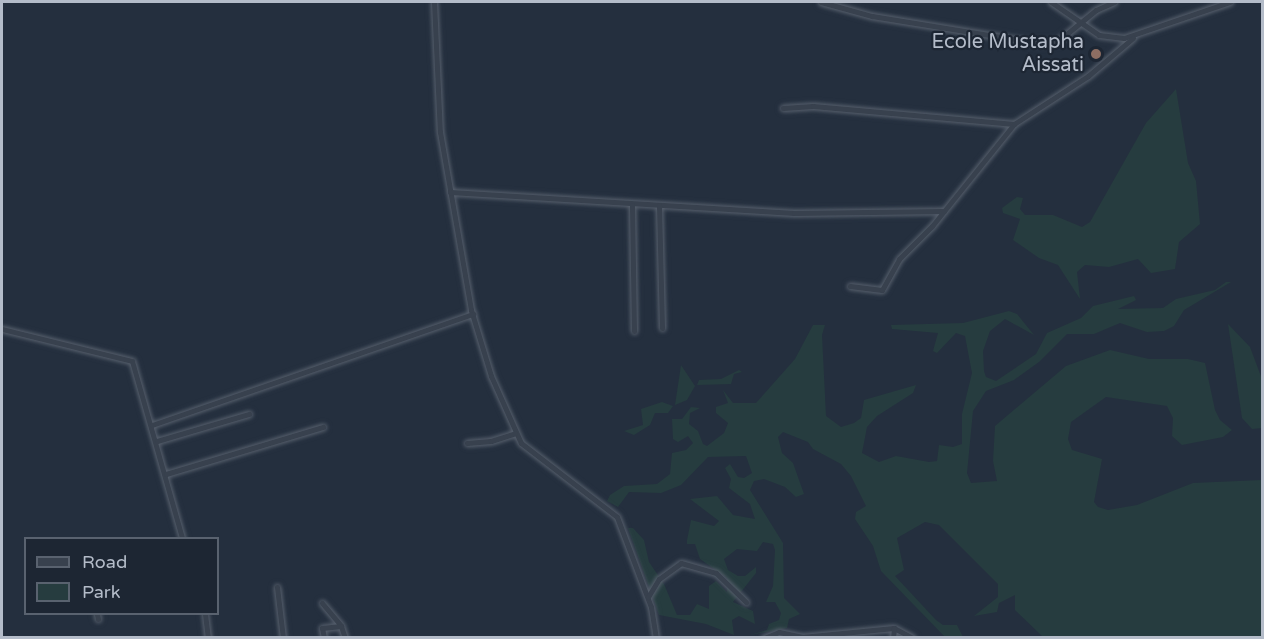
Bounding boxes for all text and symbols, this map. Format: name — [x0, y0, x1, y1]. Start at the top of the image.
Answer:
place label: Ecole Mustapha Aissati — [932, 30, 1084, 77]
marker: Ecole Mustapha Aissati — [1089, 47, 1103, 61]
legend — [24, 537, 219, 615]
text: Road — [82, 551, 127, 573]
text: Park — [82, 581, 120, 603]

